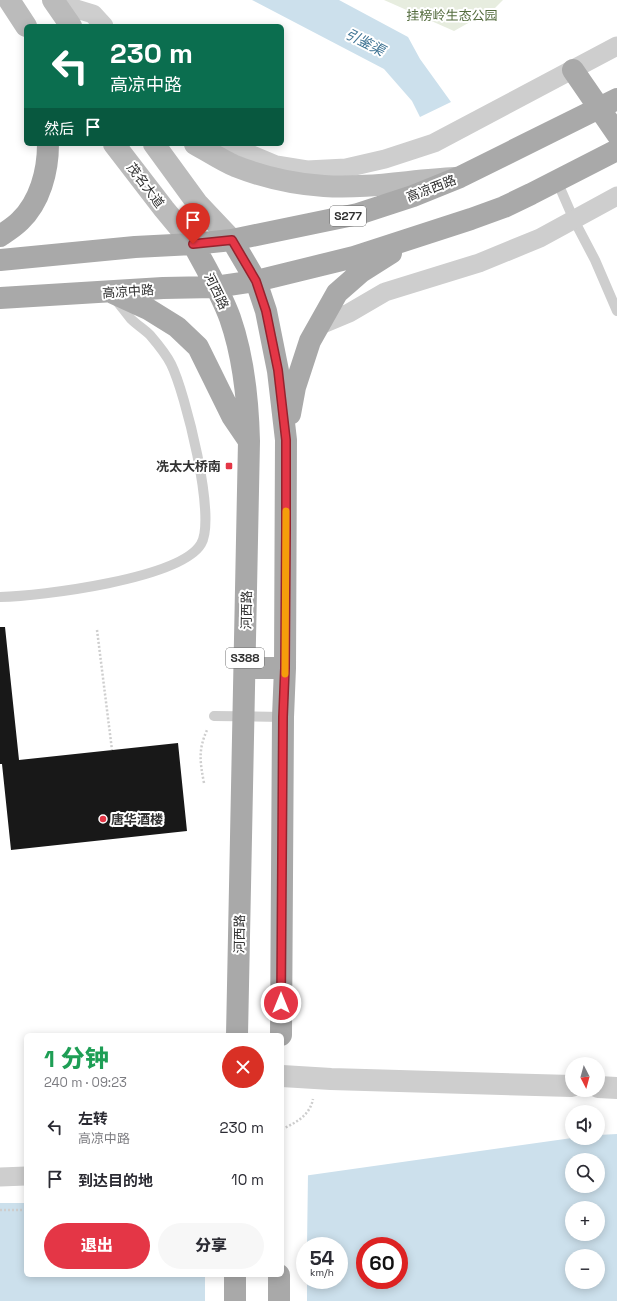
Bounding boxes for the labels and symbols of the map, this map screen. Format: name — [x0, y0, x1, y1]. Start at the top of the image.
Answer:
park label: 挂榜岭生态公园 — [406, 7, 498, 24]
water label: 引鉴渠 — [342, 24, 390, 60]
street label: 茂名大道 — [123, 159, 168, 211]
street label: 高凉西路 — [404, 171, 459, 206]
pin — [176, 203, 210, 244]
road number: S277 — [330, 206, 366, 226]
street label: 河西路 — [200, 270, 233, 312]
street label: 高凉中路 — [101, 281, 155, 302]
place label: 冼太大桥南 — [156, 458, 221, 475]
marker: 冼太大桥南 — [224, 461, 234, 471]
street label: 河西路 — [238, 590, 255, 630]
road number: S388 — [226, 648, 264, 668]
place label: 唐华酒楼 — [111, 811, 163, 828]
marker: 唐华酒楼 — [98, 814, 108, 824]
street label: 河西路 — [231, 914, 248, 954]
position arrow — [260, 982, 302, 1024]
north arrow — [565, 1057, 605, 1097]
speed limit sign: 60 — [356, 1237, 408, 1289]

